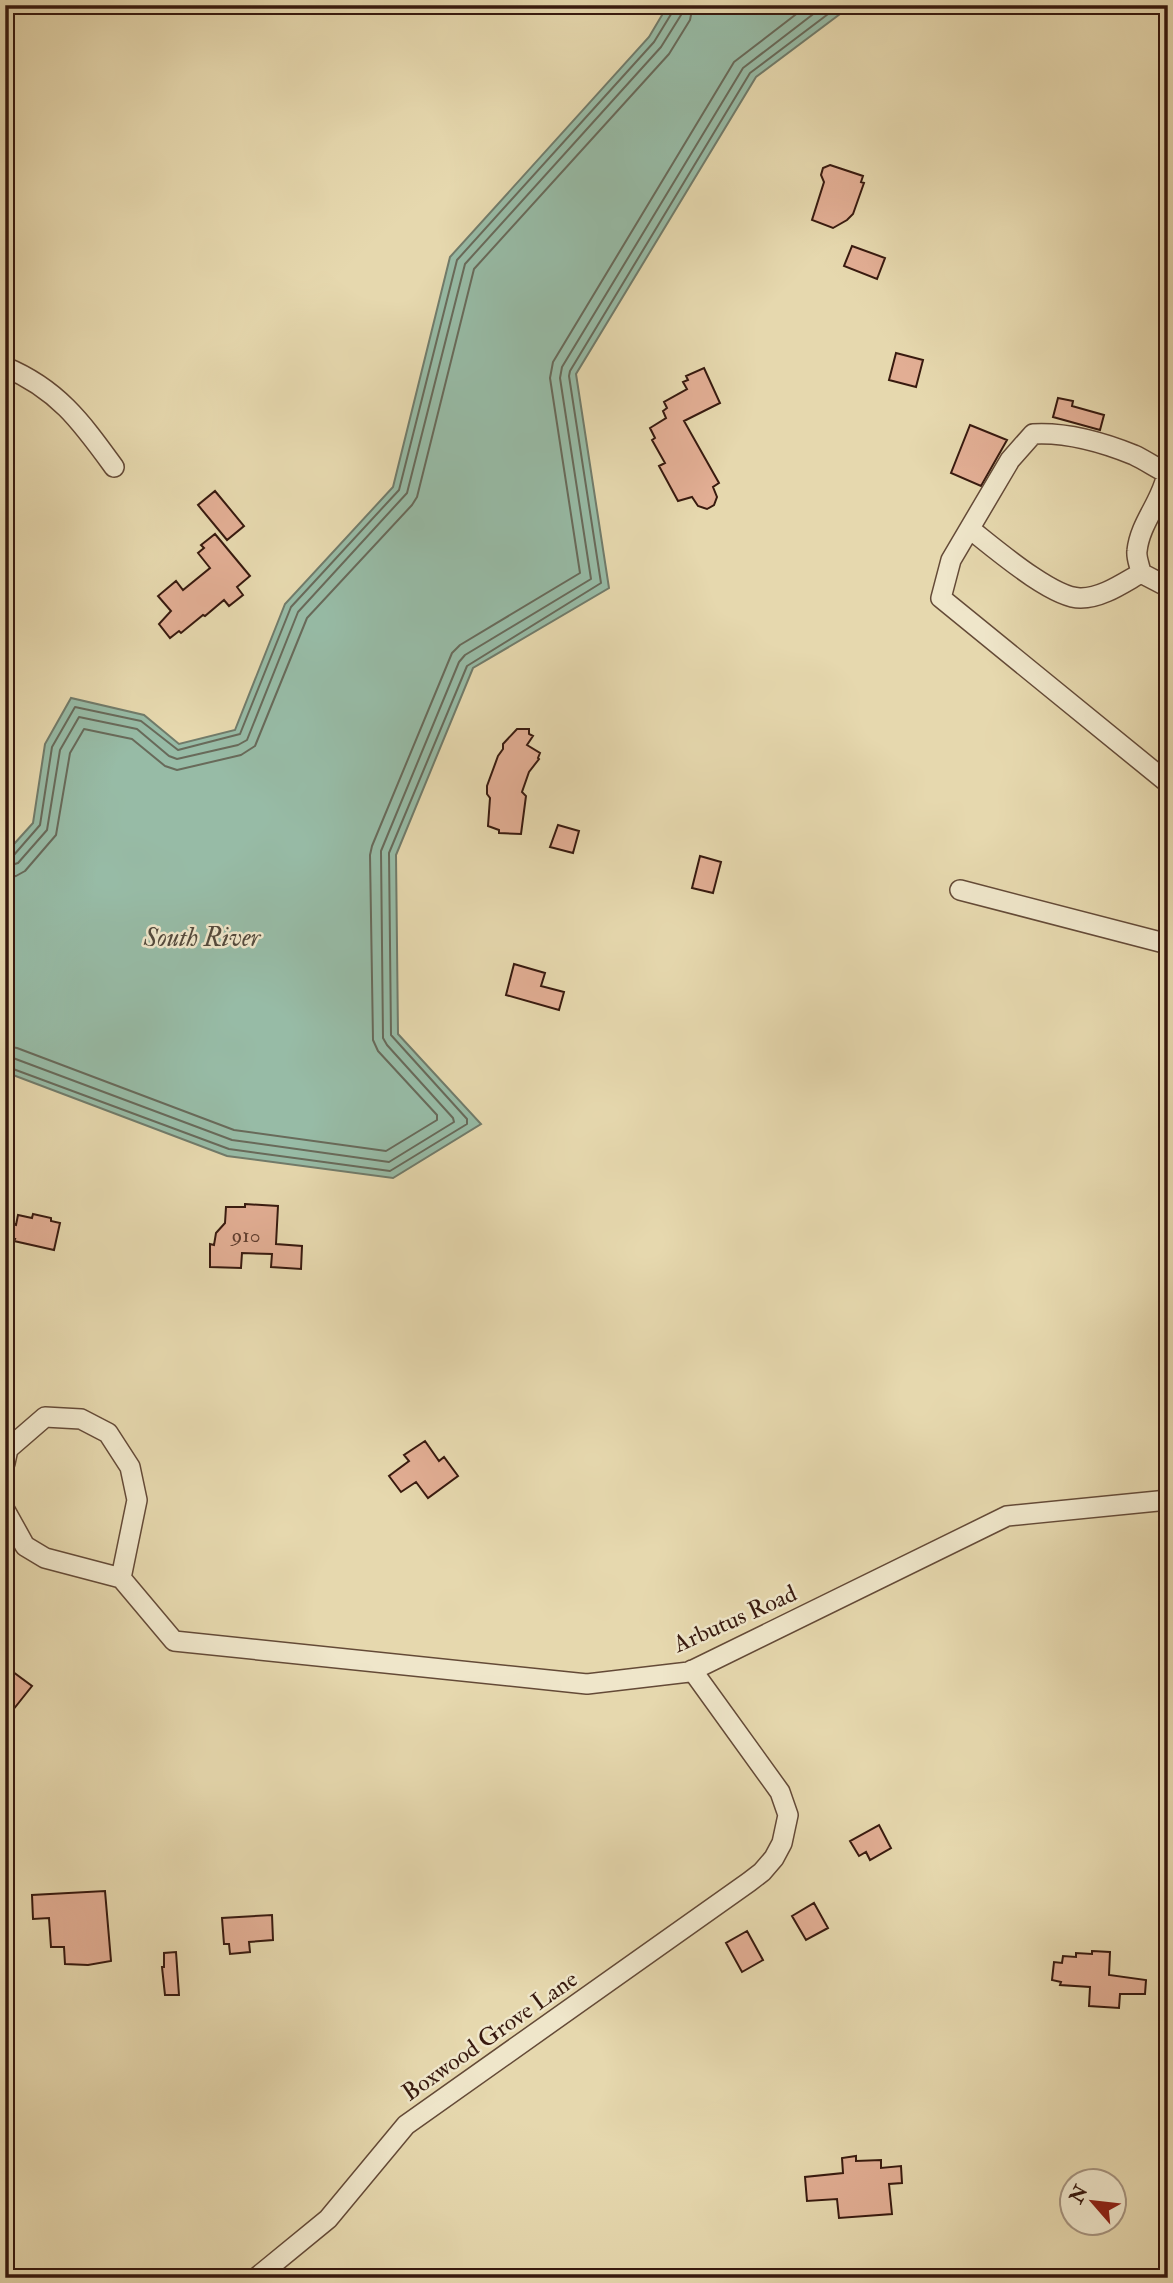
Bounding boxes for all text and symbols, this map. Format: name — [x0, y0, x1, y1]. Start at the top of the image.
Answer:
water label: South River — [143, 922, 262, 954]
house number: 910 — [230, 1222, 260, 1249]
street label: Arbutus Road — [668, 1578, 802, 1660]
street label: Boxwood Grove Lane — [396, 1964, 584, 2108]
north arrow — [1058, 2168, 1128, 2238]
text: N — [1064, 2180, 1094, 2209]

